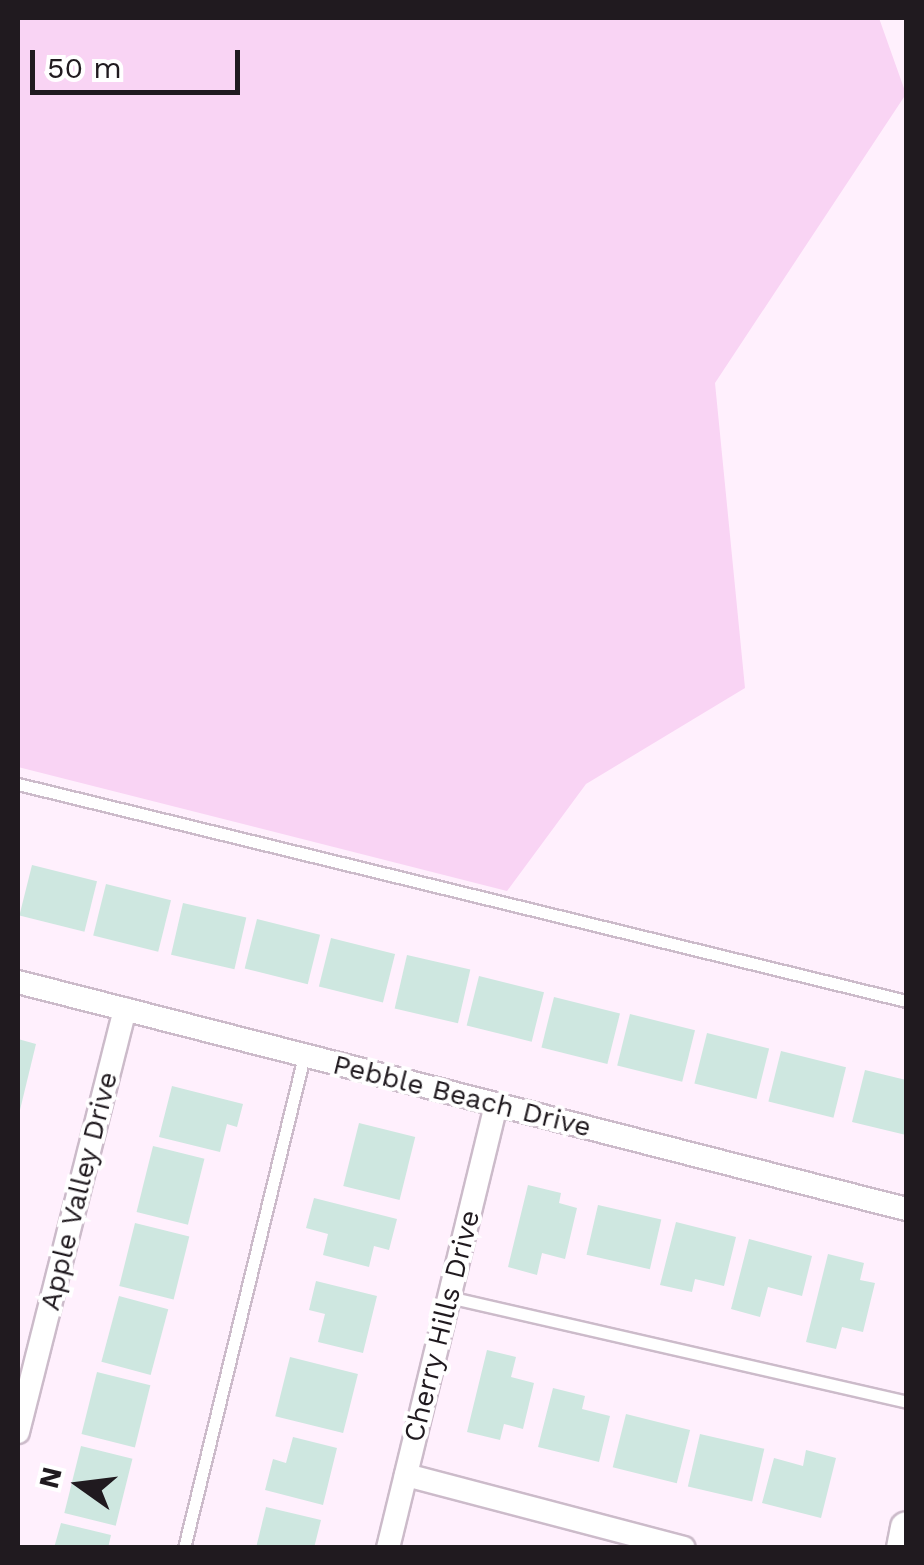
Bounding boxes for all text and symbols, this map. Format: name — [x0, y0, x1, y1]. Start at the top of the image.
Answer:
scale bar — [35, 30, 245, 92]
text: 50 m — [47, 50, 122, 85]
street label: Pebble Beach Drive — [329, 1048, 595, 1144]
street label: Apple Valley Drive — [33, 1067, 125, 1315]
street label: Cherry Hills Drive — [397, 1206, 487, 1446]
north arrow — [30, 1435, 130, 1535]
text: N — [32, 1464, 69, 1492]

